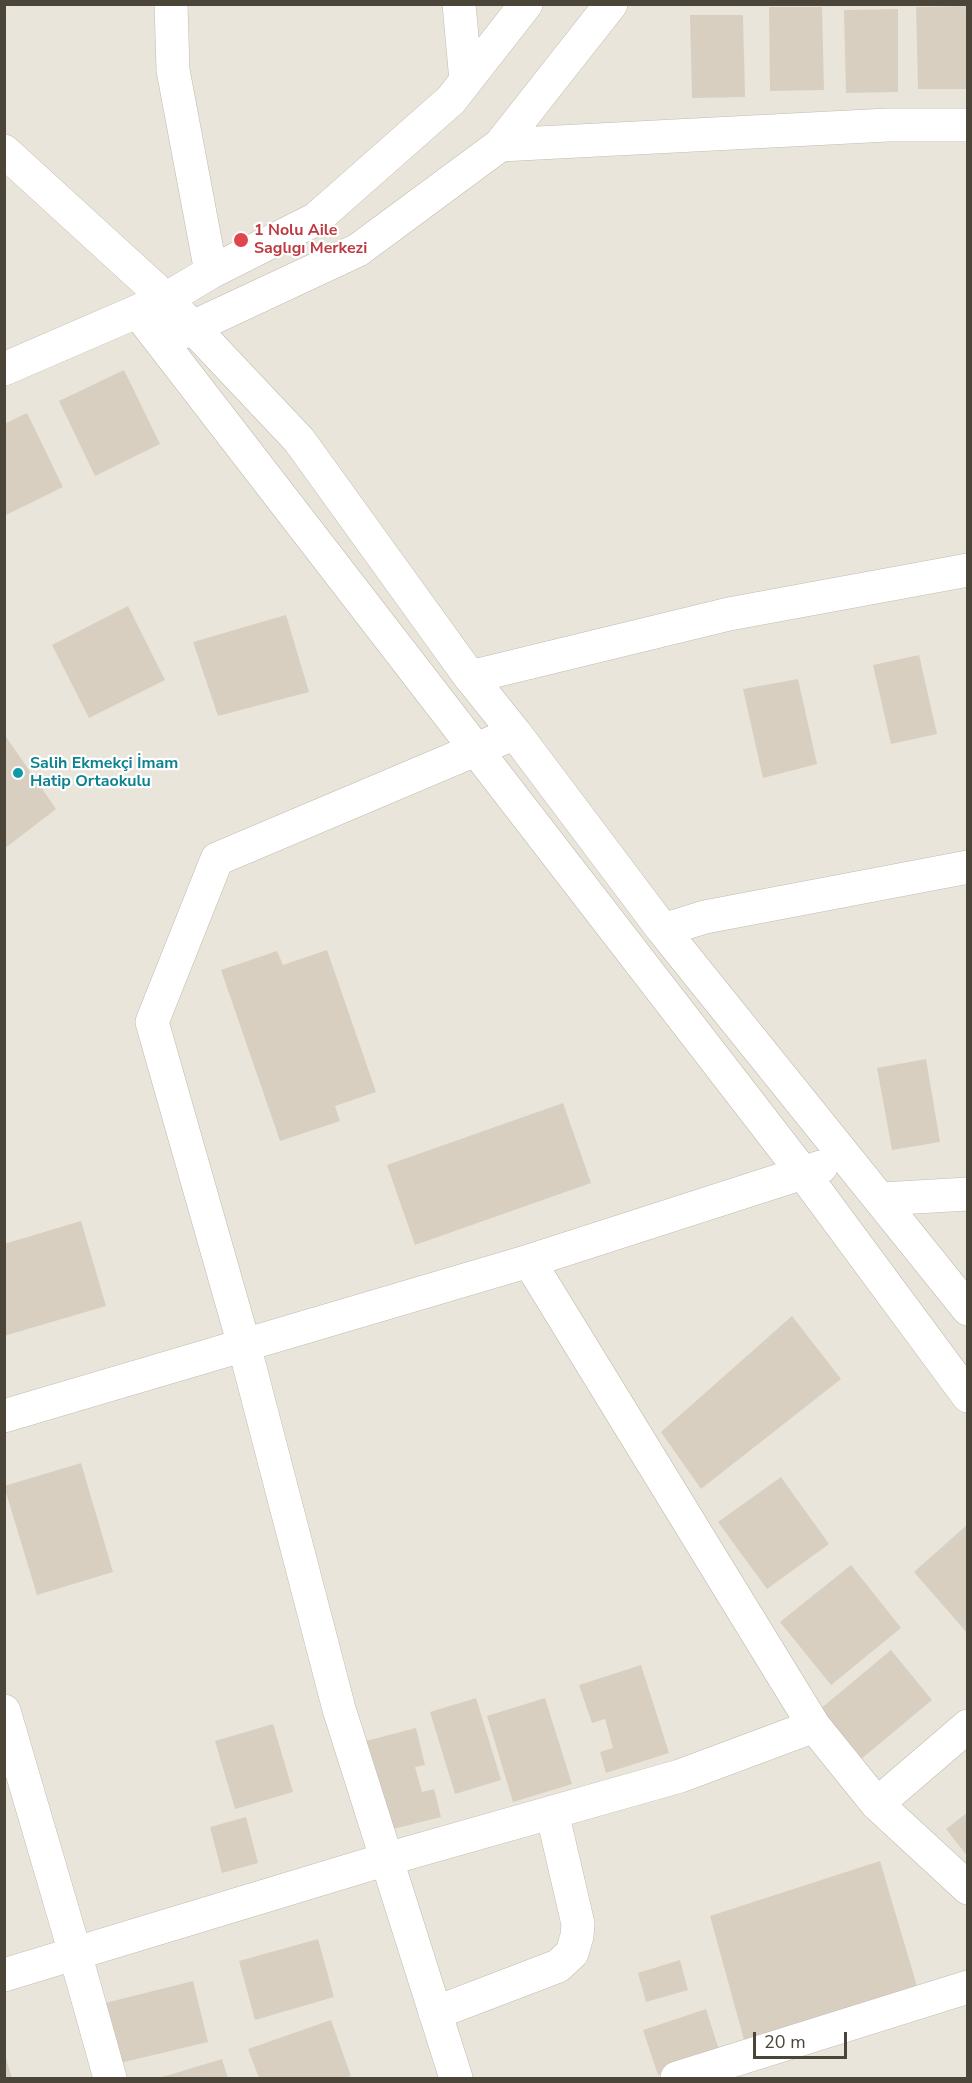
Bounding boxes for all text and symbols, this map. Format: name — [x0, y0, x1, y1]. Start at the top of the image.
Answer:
place label: 1 Nolu Aile Saglıgı Merkezi — [254, 221, 367, 259]
marker: 1 Nolu Aile Saglıgı Merkezi — [232, 231, 250, 249]
place label: Salih Ekmekçi İmam Hatip Ortaokulu — [30, 754, 178, 792]
marker: Salih Ekmekçi İmam Hatip Ortaokulu — [11, 766, 25, 780]
scale bar — [756, 2020, 850, 2058]
text: 20 m — [764, 2030, 806, 2054]

